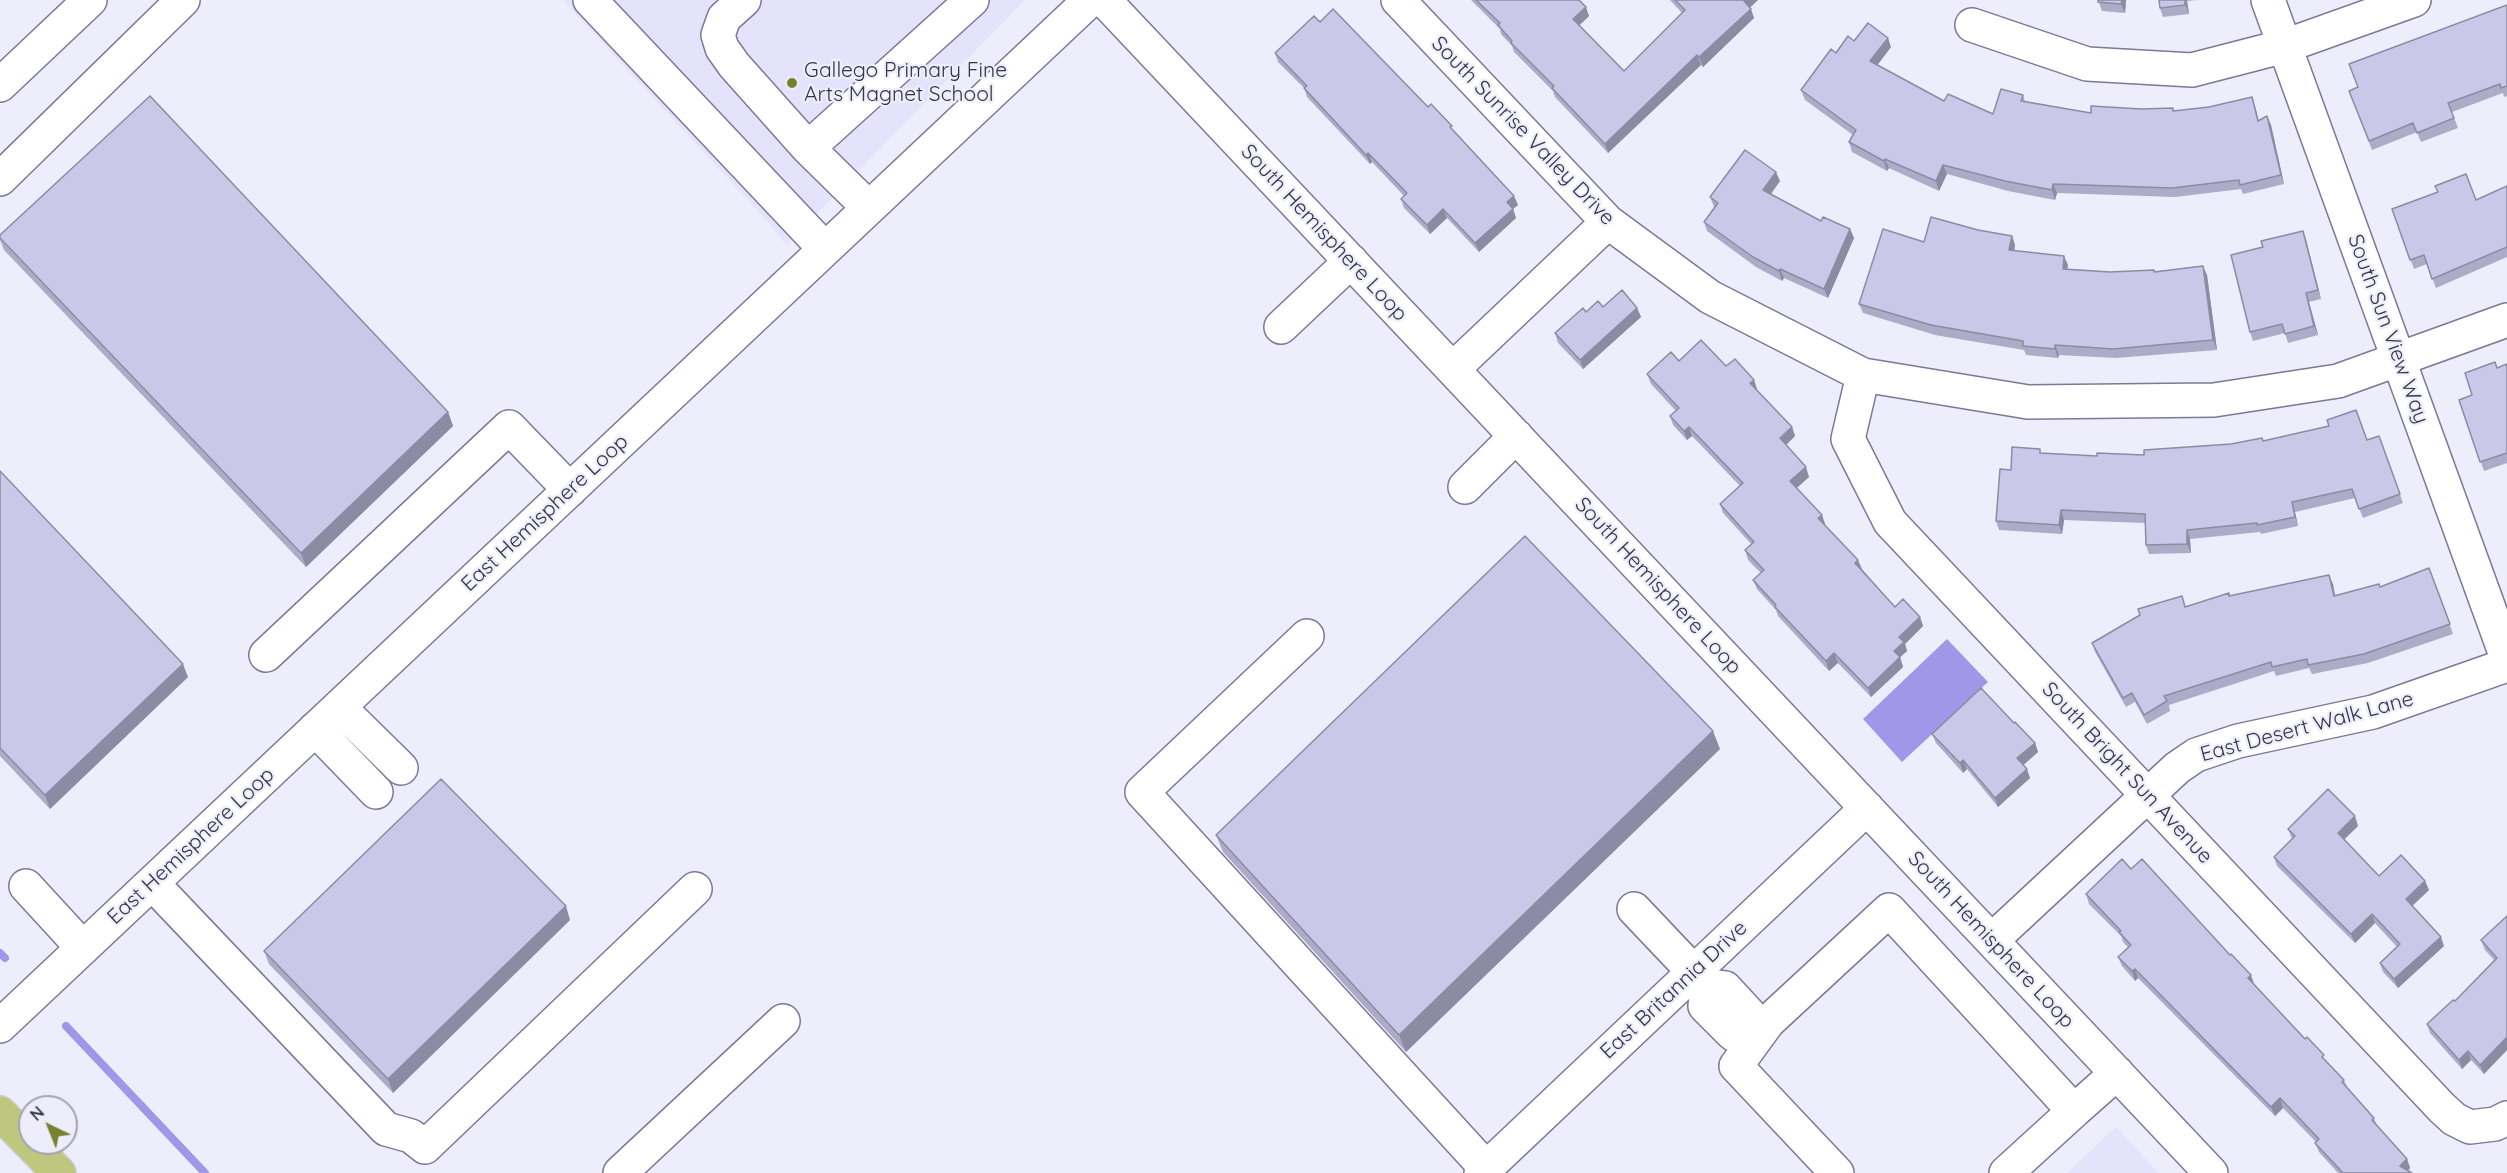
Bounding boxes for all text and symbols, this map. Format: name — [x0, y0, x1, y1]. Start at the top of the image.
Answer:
street label: South Sunrise Valley Drive — [1426, 31, 1620, 231]
place label: Gallego Primary Fine Arts Magnet School — [804, 58, 1007, 108]
marker: Gallego Primary Fine Arts Magnet School — [785, 76, 799, 90]
street label: South Hemisphere Loop — [1235, 139, 1413, 327]
street label: South Sun View Way — [2342, 231, 2434, 427]
street label: East Hemisphere Loop — [456, 429, 634, 597]
street label: South Hemisphere Loop — [1569, 492, 1747, 680]
street label: South Bright Sun Avenue — [2036, 677, 2218, 869]
street label: East Desert Walk Lane — [2198, 686, 2416, 768]
street label: East Hemisphere Loop — [102, 762, 280, 930]
street label: South Hemisphere Loop — [1902, 846, 2080, 1034]
street label: East Britannia Drive — [1595, 916, 1753, 1064]
north arrow — [18, 1095, 78, 1155]
text: N — [26, 1102, 48, 1125]

